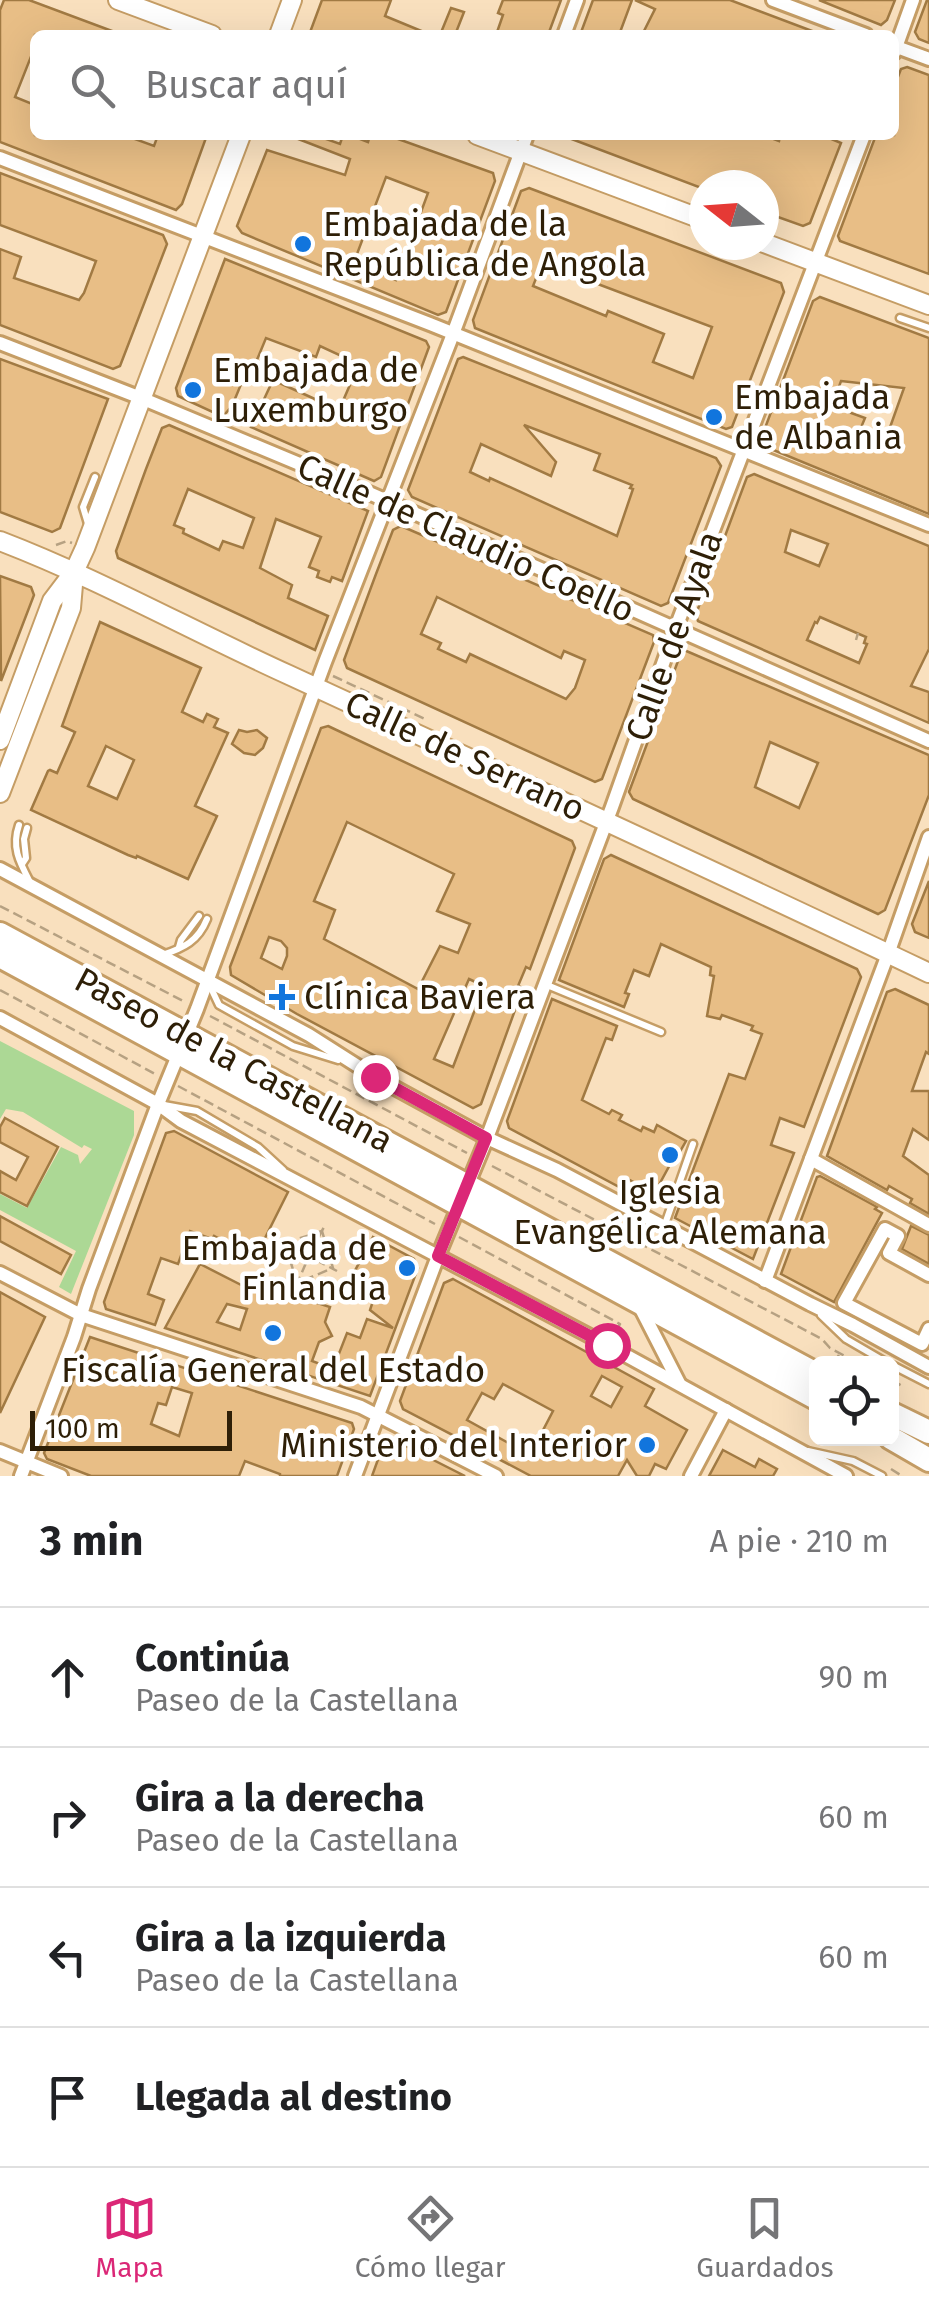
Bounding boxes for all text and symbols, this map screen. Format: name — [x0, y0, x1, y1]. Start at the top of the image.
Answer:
search box — [30, 30, 899, 140]
icon: search — [65, 58, 120, 113]
text: Buscar aquí — [145, 62, 347, 108]
north arrow — [689, 170, 779, 260]
place label: Embajada de la República de Angola — [323, 203, 647, 285]
marker: Embajada de la República de Angola — [292, 233, 314, 255]
place label: Embajada de Luxemburgo — [213, 349, 419, 431]
place label: Embajada de Albania — [734, 376, 903, 458]
marker: Embajada de Luxemburgo — [182, 379, 204, 401]
marker: Embajada de Albania — [703, 406, 725, 428]
street label: Calle de Claudio Coello — [291, 445, 641, 631]
street label: Calle de Ayala — [617, 525, 731, 747]
street label: Calle de Serrano — [338, 682, 592, 830]
street label: Paseo de la Castellana — [68, 958, 400, 1162]
place label: Clínica Baviera — [304, 976, 536, 1018]
marker: Clínica Baviera — [269, 984, 295, 1010]
route end — [353, 1055, 399, 1101]
marker: Iglesia Evangélica Alemana — [659, 1144, 681, 1166]
place label: Iglesia Evangélica Alemana — [513, 1171, 827, 1253]
place label: Embajada de Finlandia — [181, 1227, 387, 1309]
marker: Embajada de Finlandia — [396, 1257, 418, 1279]
marker: Fiscalía General del Estado — [262, 1322, 284, 1344]
route start — [585, 1323, 631, 1369]
place label: Fiscalía General del Estado — [61, 1349, 485, 1391]
map controls — [809, 1356, 899, 1446]
button: locate — [809, 1356, 899, 1446]
scale bar — [30, 1406, 232, 1450]
text: 100 m — [45, 1412, 120, 1445]
place label: Ministerio del Interior — [280, 1424, 627, 1466]
marker: Ministerio del Interior — [636, 1434, 658, 1456]
text: 3 min — [40, 1516, 143, 1566]
text: A pie · 210 m — [709, 1522, 889, 1560]
text: Continúa — [135, 1635, 290, 1681]
icon: ahead — [40, 1650, 95, 1705]
text: 90 m — [818, 1658, 889, 1696]
text: Paseo de la Castellana — [135, 1681, 459, 1719]
text: Gira a la derecha — [135, 1775, 425, 1821]
icon: right — [40, 1790, 95, 1845]
text: 60 m — [818, 1798, 889, 1836]
text: Paseo de la Castellana — [135, 1821, 459, 1859]
text: Gira a la izquierda — [135, 1915, 447, 1961]
icon: left — [40, 1930, 95, 1985]
text: 60 m — [818, 1938, 889, 1976]
text: Paseo de la Castellana — [135, 1961, 459, 1999]
icon: arrive — [40, 2070, 95, 2125]
text: Llegada al destino — [135, 2074, 452, 2120]
tab: Mapa — [95, 2191, 164, 2284]
tab: Cómo llegar — [355, 2191, 506, 2284]
tab: Guardados — [696, 2191, 834, 2284]

